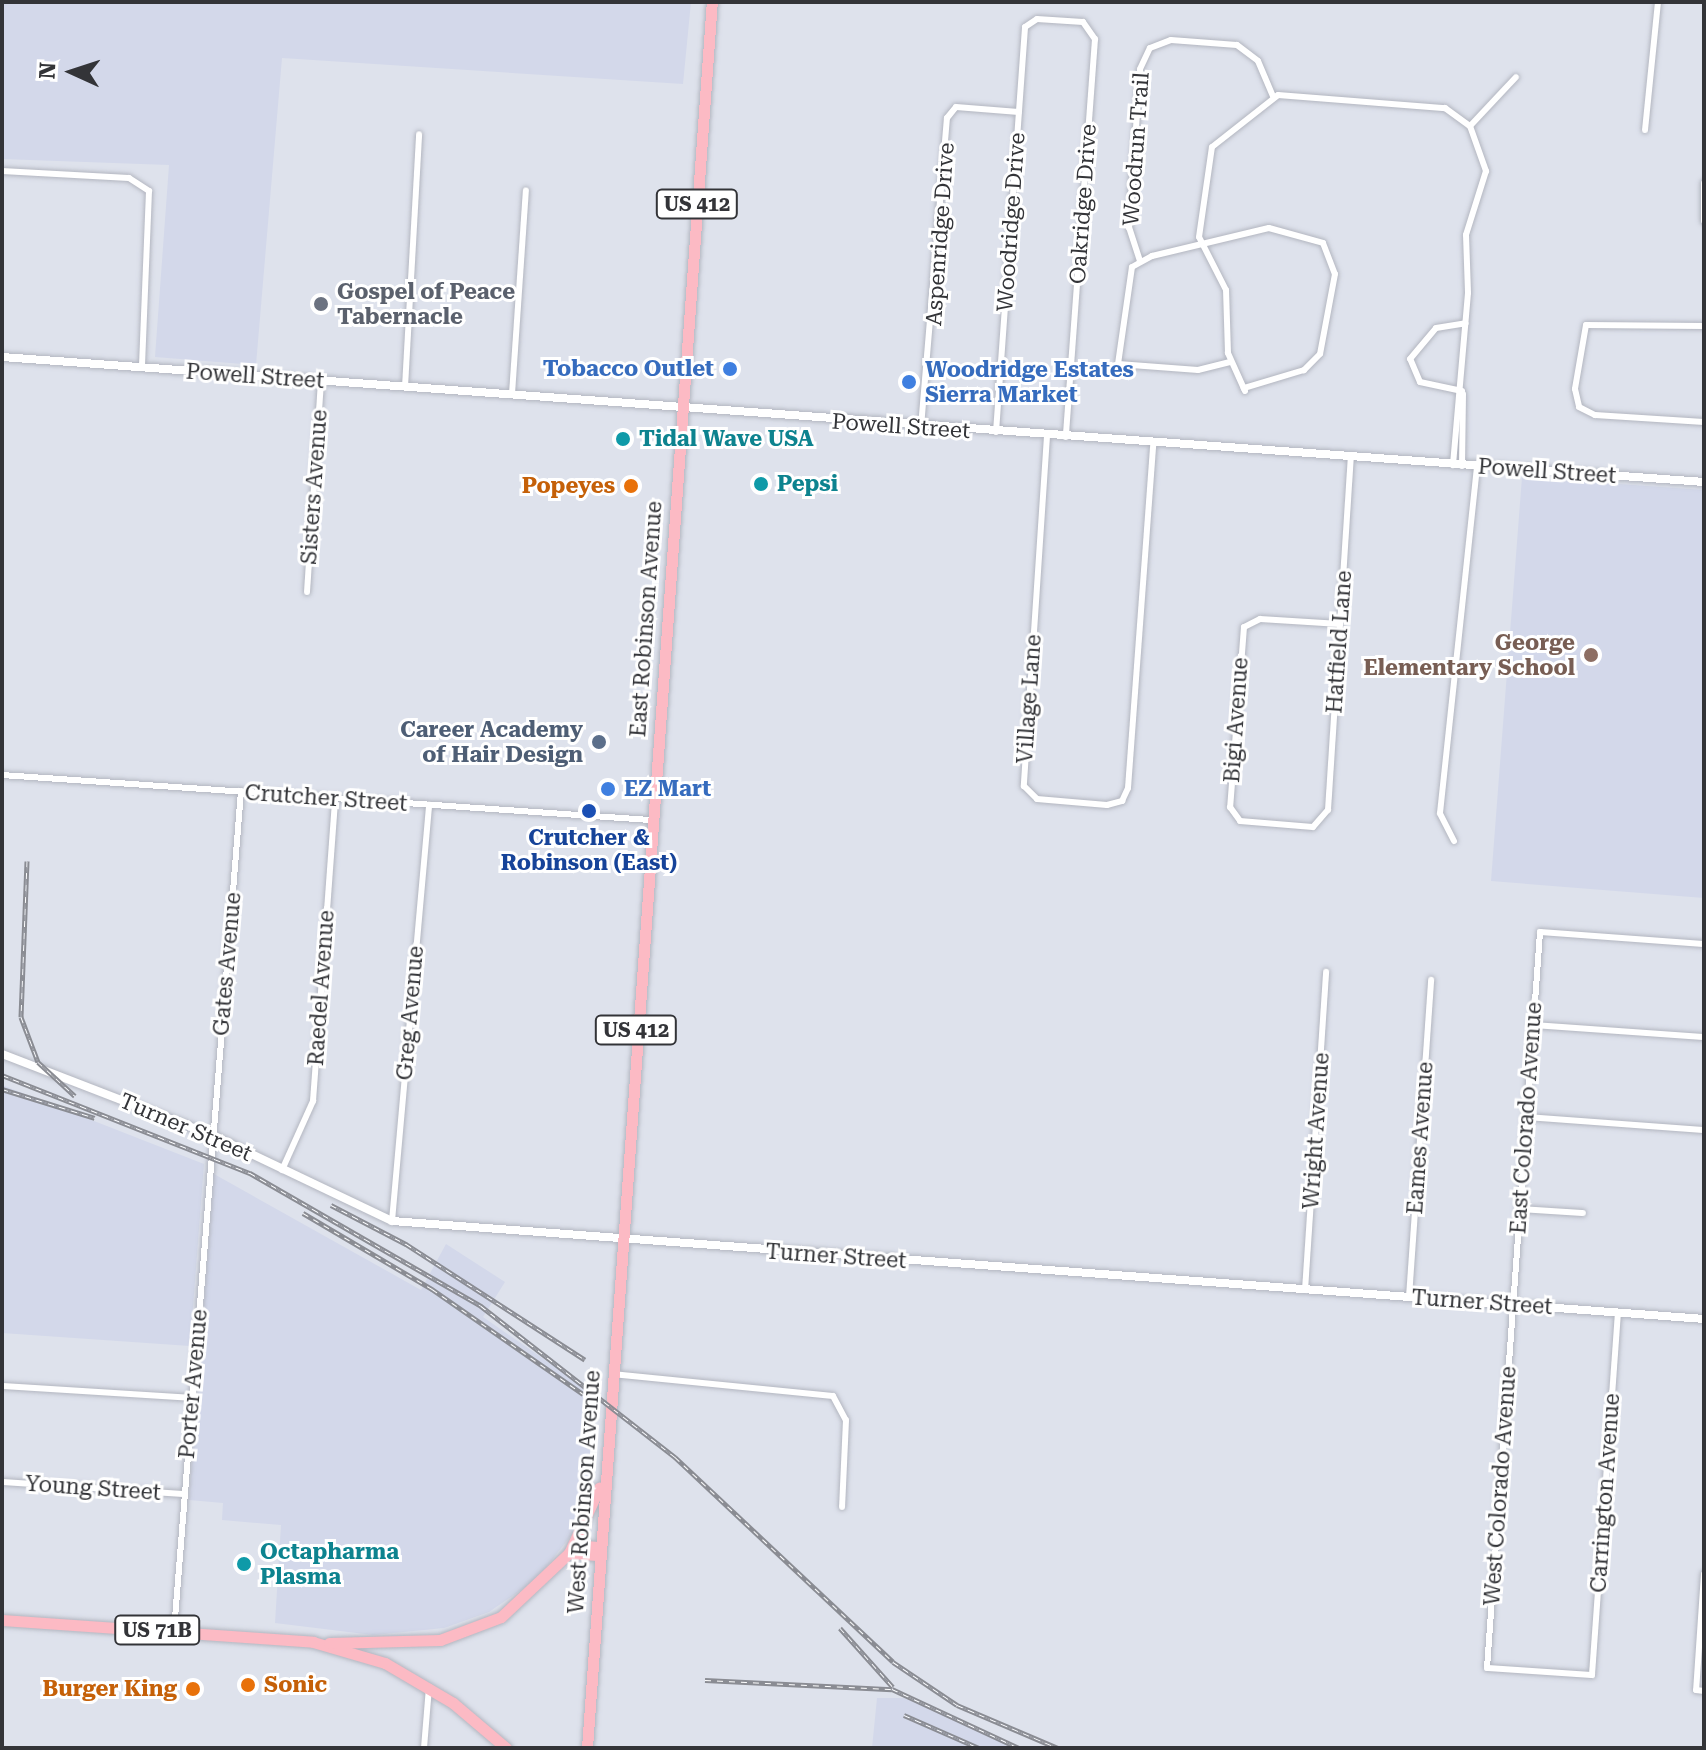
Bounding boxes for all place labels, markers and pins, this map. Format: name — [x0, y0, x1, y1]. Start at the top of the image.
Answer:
place label: Gospel of Peace Tabernacle — [337, 278, 515, 330]
marker: Gospel of Peace Tabernacle — [312, 295, 330, 313]
place label: Tobacco Outlet — [543, 356, 714, 382]
place label: Woodridge Estates Sierra Market — [925, 356, 1134, 408]
marker: Tobacco Outlet — [721, 360, 739, 378]
marker: Woodridge Estates Sierra Market — [900, 373, 918, 391]
place label: Tidal Wave USA — [639, 426, 814, 452]
marker: Tidal Wave USA — [614, 430, 632, 448]
place label: Pepsi — [777, 471, 838, 497]
place label: Popeyes — [522, 473, 615, 499]
marker: Pepsi — [752, 475, 770, 493]
marker: Popeyes — [622, 477, 640, 495]
place label: George Elementary School — [1363, 629, 1575, 680]
marker: George Elementary School — [1582, 646, 1600, 664]
place label: Career Academy of Hair Design — [400, 716, 583, 768]
marker: Career Academy of Hair Design — [590, 733, 608, 751]
place label: EZ Mart — [624, 776, 711, 802]
marker: EZ Mart — [599, 780, 617, 798]
marker: Crutcher & Robinson (East) — [580, 802, 598, 820]
place label: Crutcher & Robinson (East) — [501, 824, 677, 876]
place label: Octapharma Plasma — [260, 1538, 399, 1590]
marker: Octapharma Plasma — [235, 1555, 253, 1573]
place label: Sonic — [264, 1672, 327, 1698]
place label: Burger King — [42, 1676, 177, 1702]
marker: Sonic — [239, 1676, 257, 1694]
marker: Burger King — [184, 1680, 202, 1698]

